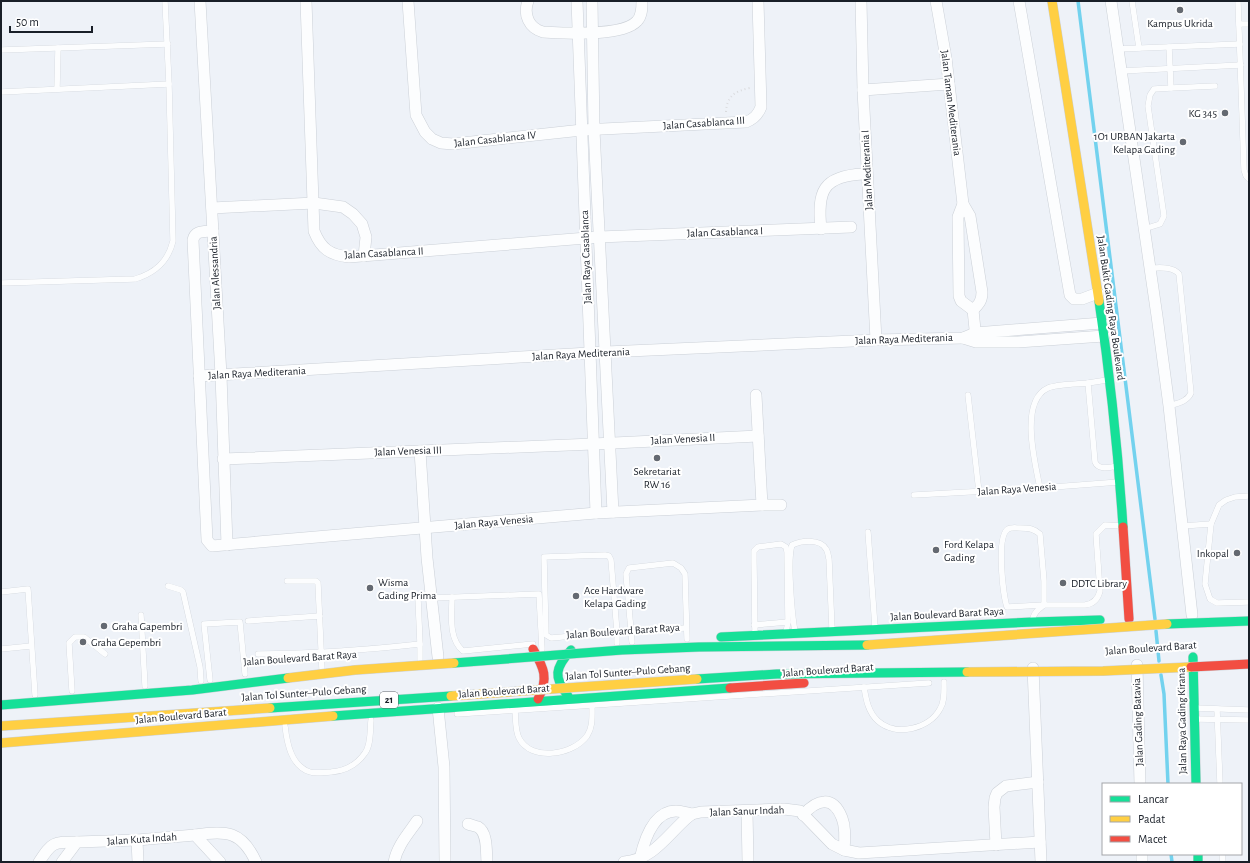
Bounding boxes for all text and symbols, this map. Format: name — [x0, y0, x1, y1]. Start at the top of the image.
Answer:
marker: Kampus Ukrida — [1175, 5, 1185, 15]
scale bar — [10, 8, 92, 34]
text: 50 m — [16, 16, 39, 28]
place label: Kampus Ukrida — [1147, 18, 1213, 29]
street label: Jalan Taman Mediterania — [939, 49, 963, 157]
place label: KG 345 — [1188, 108, 1217, 119]
marker: KG 345 — [1220, 108, 1230, 118]
street label: Jalan Casablanca III — [663, 115, 745, 131]
street label: Jalan Casablanca IV — [453, 129, 537, 149]
street label: Jalan Mediterania I — [859, 130, 875, 210]
place label: 1O1 URBAN Jakarta Kelapa Gading — [1094, 131, 1176, 155]
marker: 1O1 URBAN Jakarta Kelapa Gading — [1178, 137, 1188, 147]
street label: Jalan Raya Casablanca — [579, 210, 593, 304]
street label: Jalan Casablanca I — [687, 225, 763, 239]
street label: Jalan Bukit Gading Raya Boulevard — [1095, 235, 1127, 381]
street label: Jalan Alessandria — [208, 236, 222, 310]
street label: Jalan Casablanca II — [344, 245, 424, 261]
street label: Jalan Raya Mediterania — [855, 332, 953, 346]
street label: Jalan Raya Mediterania — [532, 346, 630, 362]
street label: Jalan Raya Mediterania — [208, 365, 306, 381]
street label: Jalan Venesia II — [650, 432, 716, 446]
street label: Jalan Venesia III — [374, 444, 442, 458]
marker: Sekretariat RW 16 — [652, 453, 662, 463]
place label: Sekretariat RW 16 — [634, 466, 681, 490]
street label: Jalan Raya Venesia — [977, 481, 1057, 497]
street label: Jalan Raya Venesia — [454, 513, 534, 531]
place label: Ford Kelapa Gading — [944, 539, 994, 563]
marker: Ford Kelapa Gading — [931, 545, 941, 555]
place label: Inkopal — [1197, 548, 1229, 559]
marker: Inkopal — [1232, 548, 1242, 558]
place label: Wisma Gading Prima — [378, 577, 436, 601]
marker: DDTC Library — [1058, 578, 1068, 588]
place label: DDTC Library — [1071, 578, 1127, 589]
marker: Wisma Gading Prima — [365, 583, 375, 593]
place label: Ace Hardware Kelapa Gading — [584, 585, 647, 609]
marker: Ace Hardware Kelapa Gading — [571, 591, 581, 601]
street label: Jalan Boulevard Barat Raya — [890, 606, 1004, 622]
marker: Graha Gapembri — [99, 621, 109, 631]
place label: Graha Gapembri — [112, 621, 182, 632]
street label: Jalan Boulevard Barat Raya — [566, 622, 680, 640]
marker: Graha Gepembri — [78, 637, 88, 647]
place label: Graha Gepembri — [91, 637, 161, 648]
street label: Jalan Boulevard Barat — [1105, 639, 1197, 657]
street label: Jalan Boulevard Barat Raya — [243, 649, 357, 667]
street label: Jalan Boulevard Barat — [782, 661, 874, 679]
street label: Jalan Tol Sunter–Pulo Gebang — [565, 662, 691, 682]
street label: Jalan Raya Gading Kirana — [1176, 668, 1188, 774]
street label: Jalan Gading Batavia — [1131, 678, 1145, 766]
street label: Jalan Boulevard Barat — [458, 682, 550, 700]
street label: Jalan Tol Sunter–Pulo Gebang — [241, 683, 367, 703]
road number: 21 — [380, 692, 398, 708]
street label: Jalan Boulevard Barat — [135, 706, 228, 725]
legend — [1102, 783, 1242, 855]
text: Lancar — [1138, 793, 1169, 805]
street label: Jalan Sanur Indah — [709, 804, 785, 818]
text: Padat — [1138, 813, 1165, 825]
street label: Jalan Kuta Indah — [107, 831, 177, 847]
text: Macet — [1138, 833, 1167, 845]

